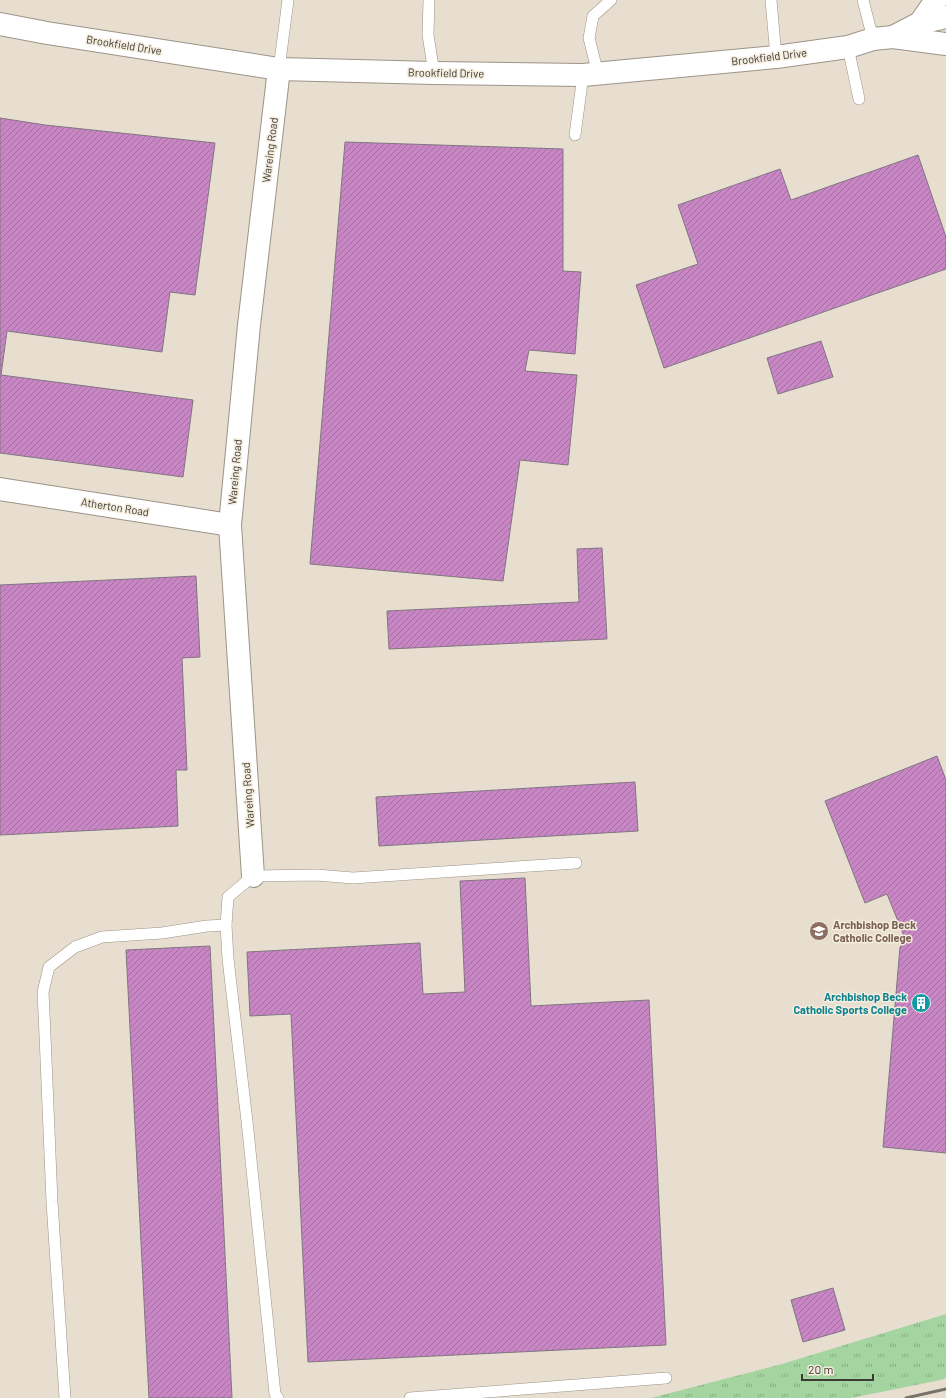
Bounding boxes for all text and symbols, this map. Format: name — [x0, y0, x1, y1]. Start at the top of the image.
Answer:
street label: Brookfield Drive — [85, 32, 163, 57]
street label: Brookfield Drive — [730, 45, 808, 68]
street label: Brookfield Drive — [408, 65, 484, 80]
street label: Wareing Road — [259, 117, 280, 183]
street label: Wareing Road — [225, 439, 244, 505]
street label: Atherton Road — [80, 495, 150, 518]
street label: Wareing Road — [239, 762, 256, 828]
place label: Archbishop Beck Catholic College — [833, 918, 916, 944]
school or university icon: Archbishop Beck Catholic College — [808, 920, 830, 942]
place label: Archbishop Beck Catholic Sports College — [793, 990, 907, 1016]
building icon: Archbishop Beck Catholic Sports College — [910, 992, 932, 1014]
scale bar — [802, 1356, 873, 1382]
text: 20 m — [808, 1362, 834, 1376]

